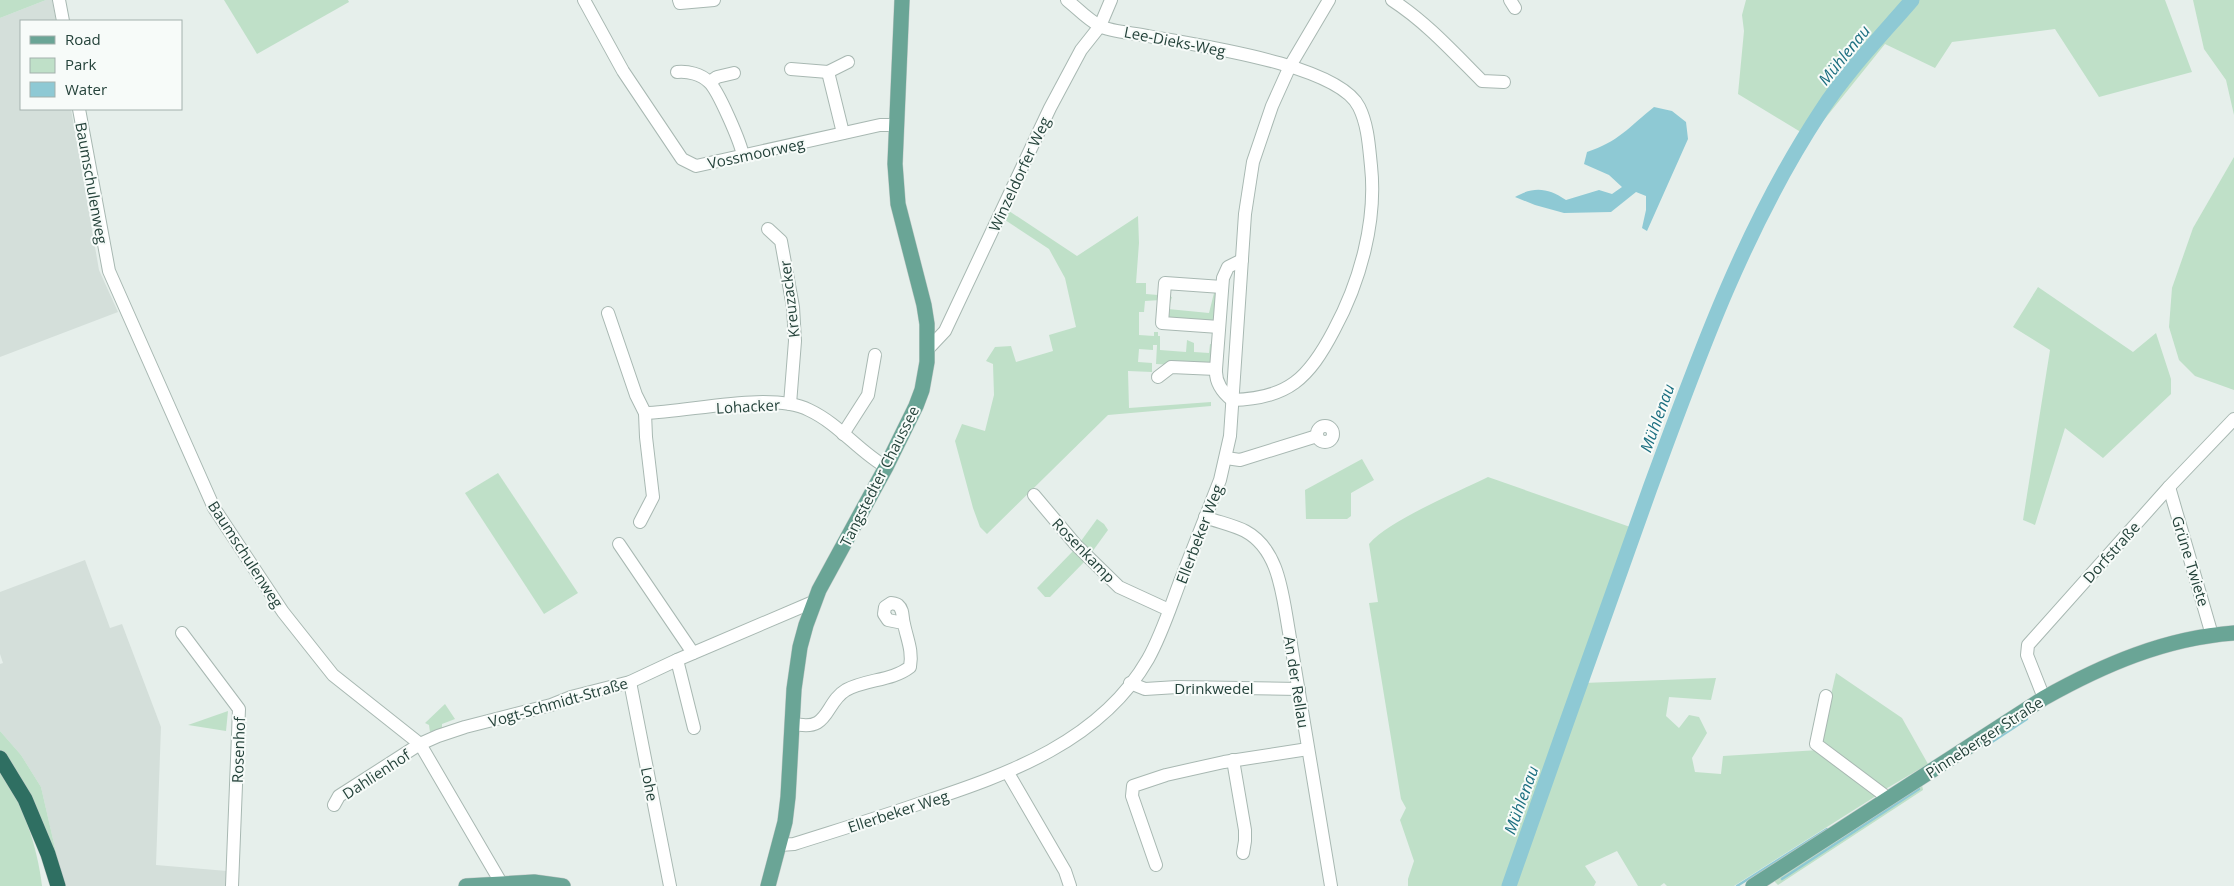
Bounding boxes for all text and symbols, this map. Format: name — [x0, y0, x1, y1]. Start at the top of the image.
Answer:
legend — [20, 20, 182, 110]
water label: Mühlenau — [1813, 20, 1875, 90]
street label: Lee-Dieks-Weg — [1123, 21, 1227, 61]
text: Road — [65, 29, 101, 49]
text: Park — [65, 54, 96, 74]
text: Water — [65, 79, 107, 99]
street label: Winzeldorfer Weg — [984, 113, 1054, 235]
street label: Baumschulenweg — [71, 120, 113, 246]
street label: Vossmoorweg — [706, 133, 806, 173]
street label: Kreuzacker — [774, 259, 804, 339]
water label: Mühlenau — [1634, 381, 1680, 455]
street label: Lohacker — [716, 394, 780, 418]
street label: Tangstedter Chaussee — [835, 402, 923, 550]
street label: Ellerbeker Weg — [1171, 481, 1227, 587]
street label: Baumschulenweg — [204, 497, 288, 611]
street label: Rosenkamp — [1048, 513, 1120, 587]
street label: Grüne Twiete — [2168, 513, 2214, 609]
street label: Dorfstraße — [2078, 517, 2144, 587]
street label: An der Rellau — [1280, 635, 1314, 729]
street label: Vogt-Schmidt-Straße — [486, 673, 630, 731]
street label: Drinkwedel — [1174, 678, 1254, 698]
street label: Pinneberger Straße — [1922, 692, 2046, 782]
street label: Rosenhof — [227, 716, 249, 783]
street label: Dahlienhof — [338, 744, 414, 803]
water label: Mühlenau — [1498, 763, 1544, 837]
street label: Lohe — [637, 765, 663, 803]
street label: Ellerbeker Weg — [845, 785, 951, 837]

